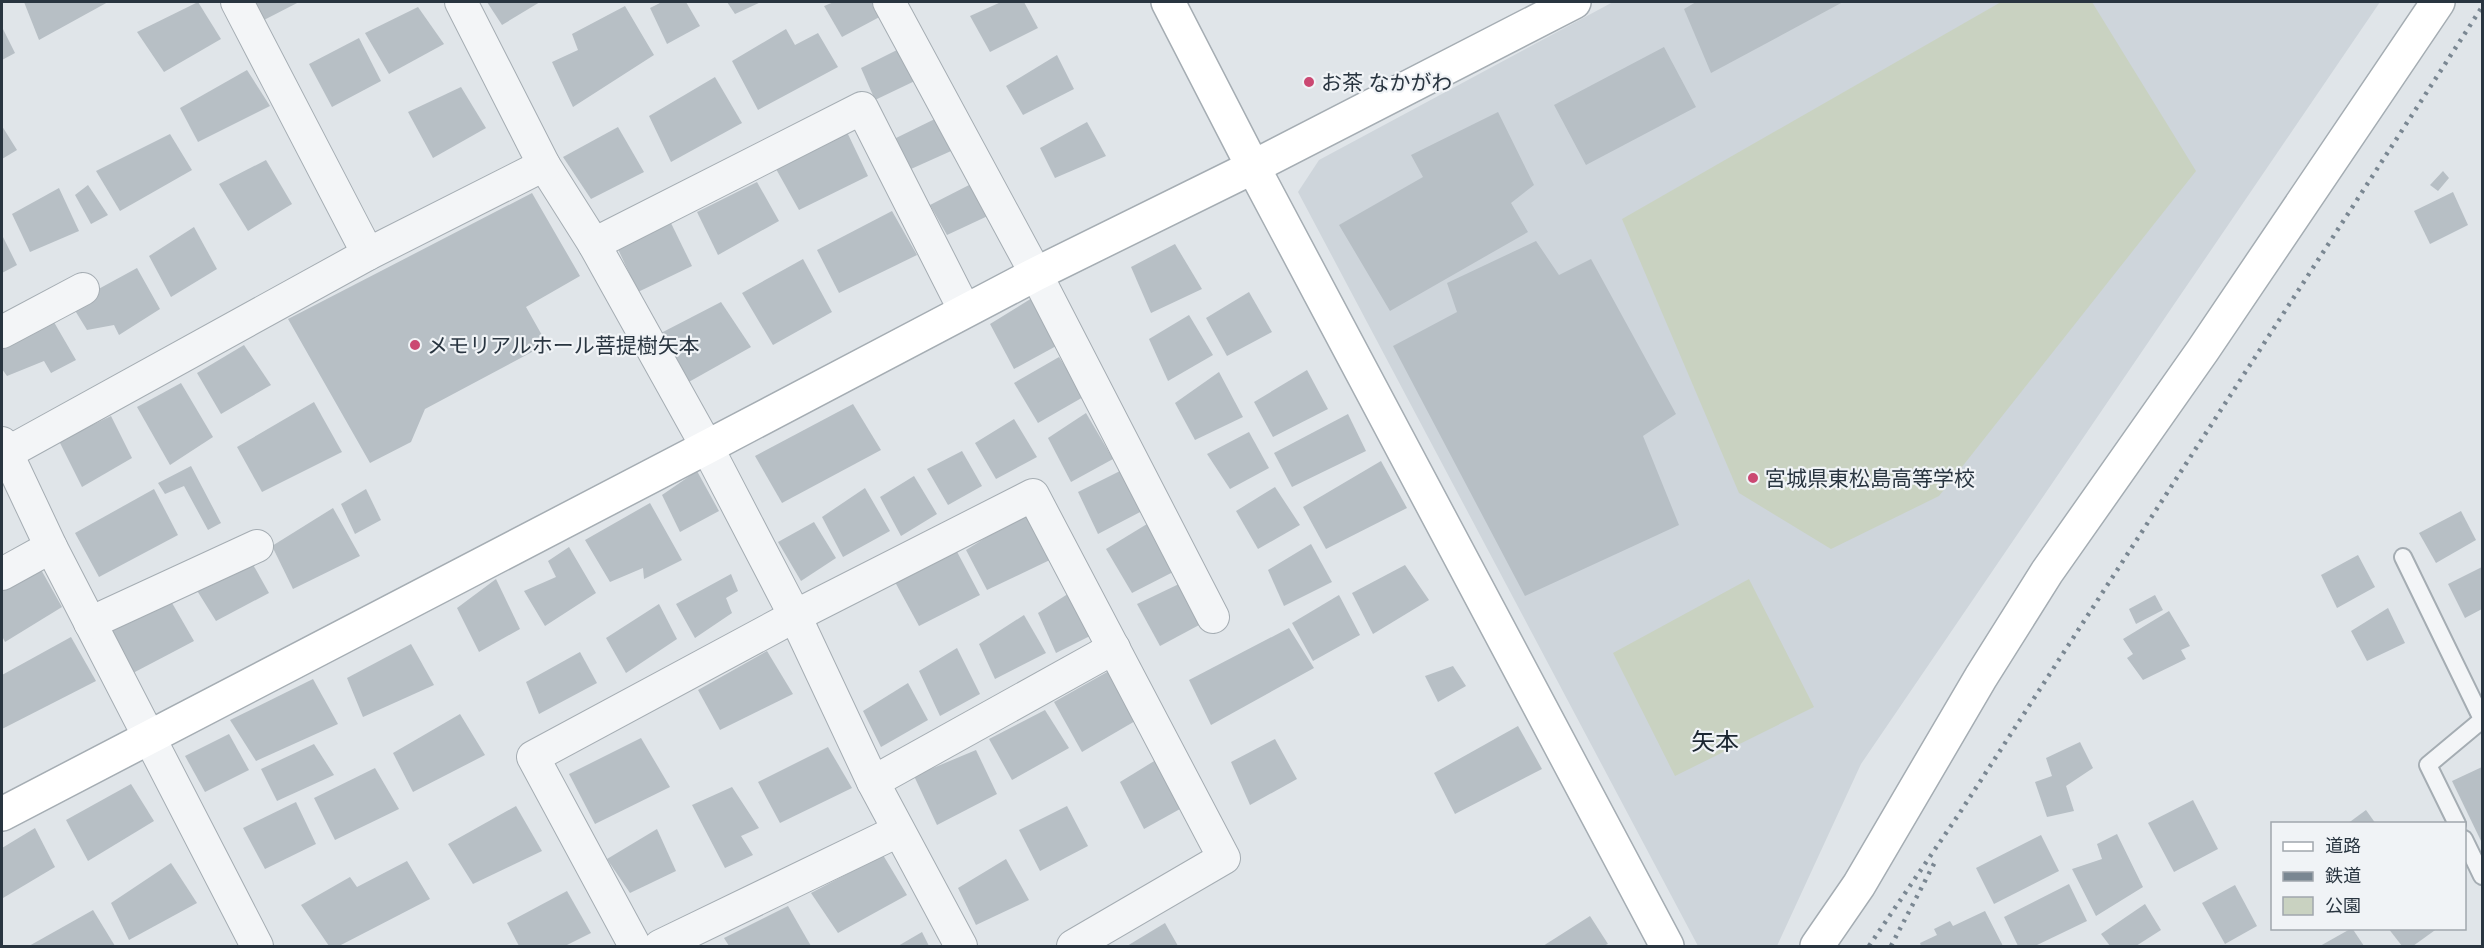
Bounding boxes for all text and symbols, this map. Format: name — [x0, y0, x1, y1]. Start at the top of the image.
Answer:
place label: お茶 なかがわ — [1321, 69, 1452, 96]
marker: お茶 なかがわ — [1302, 75, 1316, 89]
place label: メモリアルホール菩提樹矢本 — [427, 332, 700, 359]
marker: メモリアルホール菩提樹矢本 — [408, 338, 422, 352]
place label: 宮城県東松島高等学校 — [1765, 465, 1975, 492]
marker: 宮城県東松島高等学校 — [1746, 471, 1760, 485]
district label: 矢本 — [1691, 726, 1739, 757]
legend — [2271, 822, 2466, 930]
text: 道路 — [2325, 834, 2361, 857]
text: 鉄道 — [2325, 864, 2361, 887]
text: 公園 — [2325, 894, 2361, 917]

